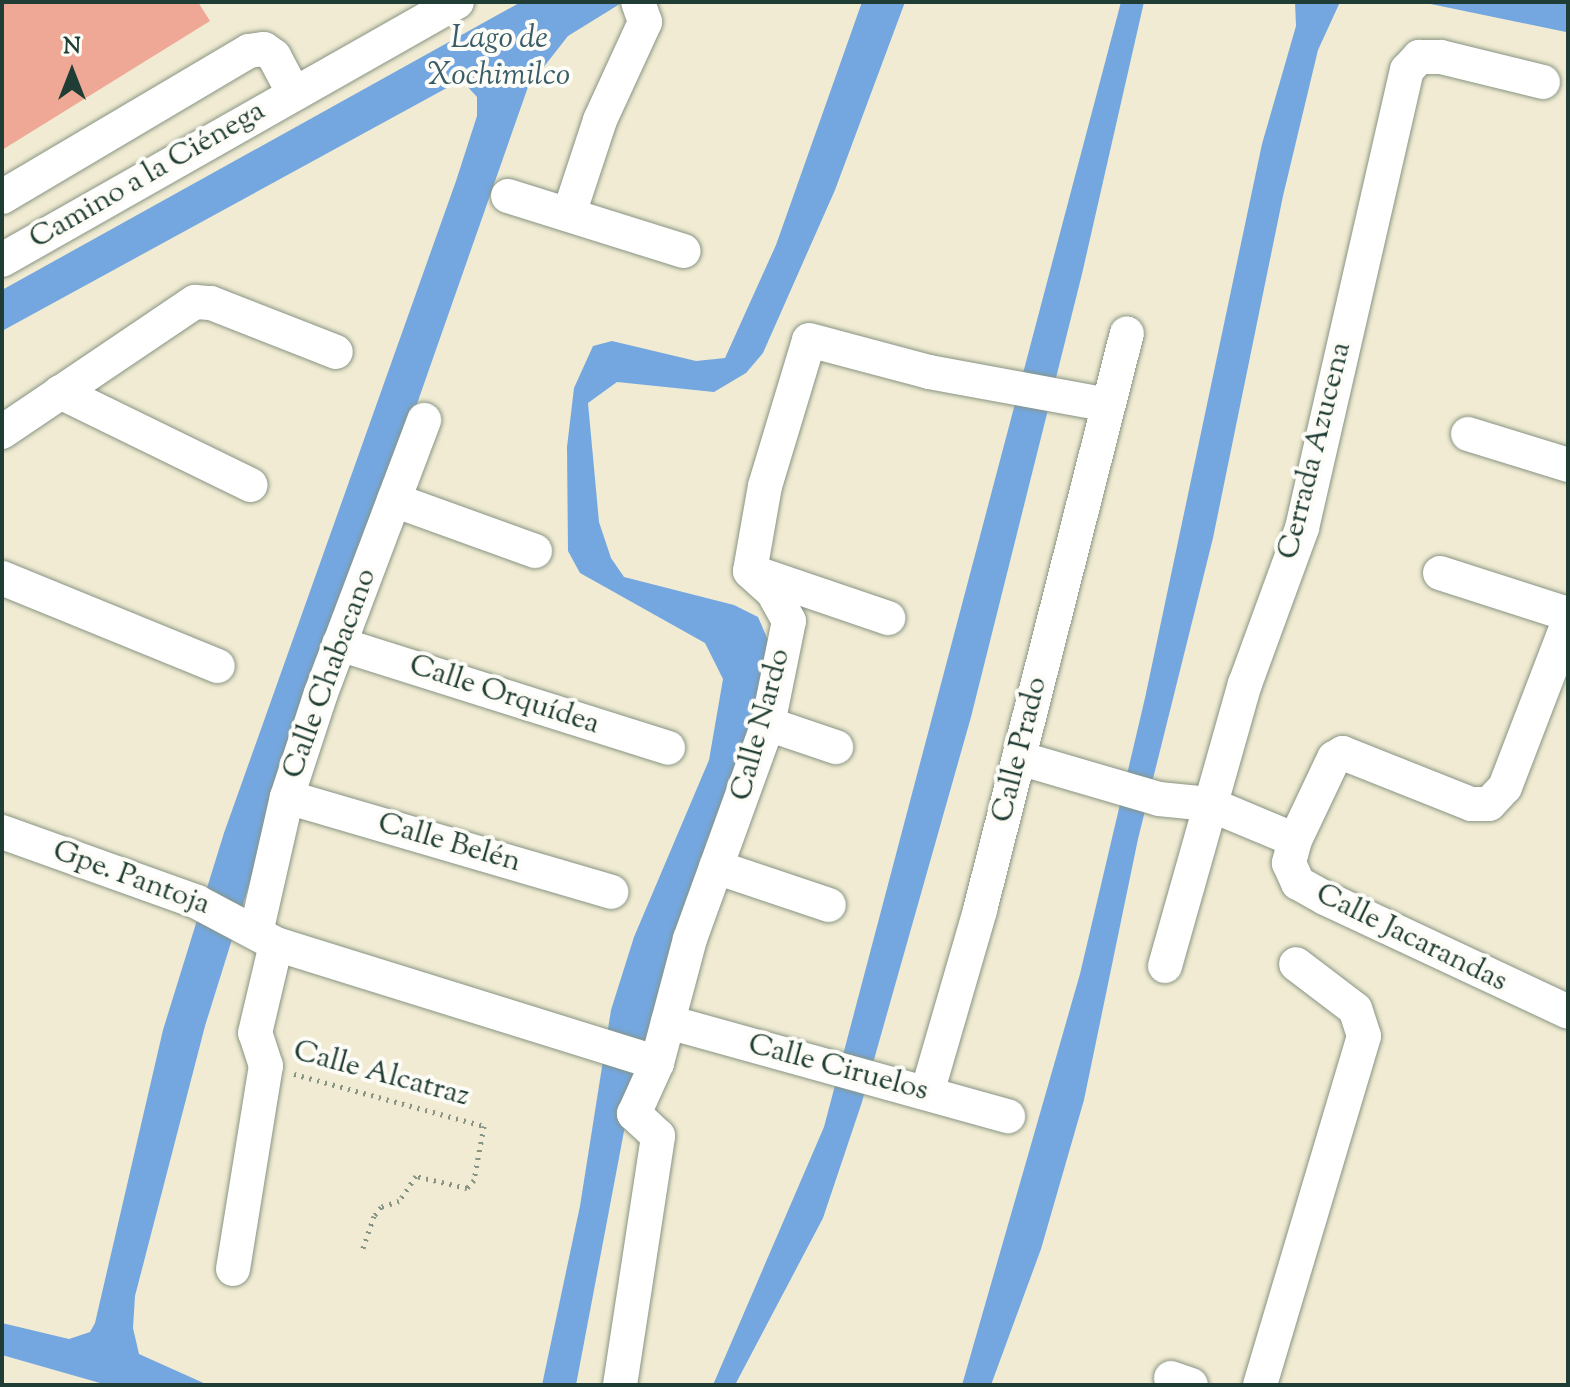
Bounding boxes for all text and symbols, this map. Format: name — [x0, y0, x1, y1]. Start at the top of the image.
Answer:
water label: Lago de Xochimilco — [428, 21, 570, 96]
north arrow — [32, 32, 112, 112]
text: N — [63, 32, 81, 64]
street label: Camino a la Ciénega — [24, 94, 272, 258]
street label: Cerrada Azucena — [1272, 339, 1360, 563]
street label: Calle Chabacano — [276, 564, 386, 784]
street label: Calle Nardo — [724, 645, 800, 805]
street label: Calle Orquídea — [404, 648, 604, 744]
street label: Calle Prado — [986, 674, 1056, 826]
street label: Calle Belén — [373, 806, 525, 882]
street label: Gpe. Pantoja — [47, 834, 215, 924]
street label: Calle Jacarandas — [1309, 877, 1513, 1001]
street label: Calle Ciruelos — [744, 1028, 932, 1110]
street label: Calle Alcatraz — [289, 1034, 473, 1116]

